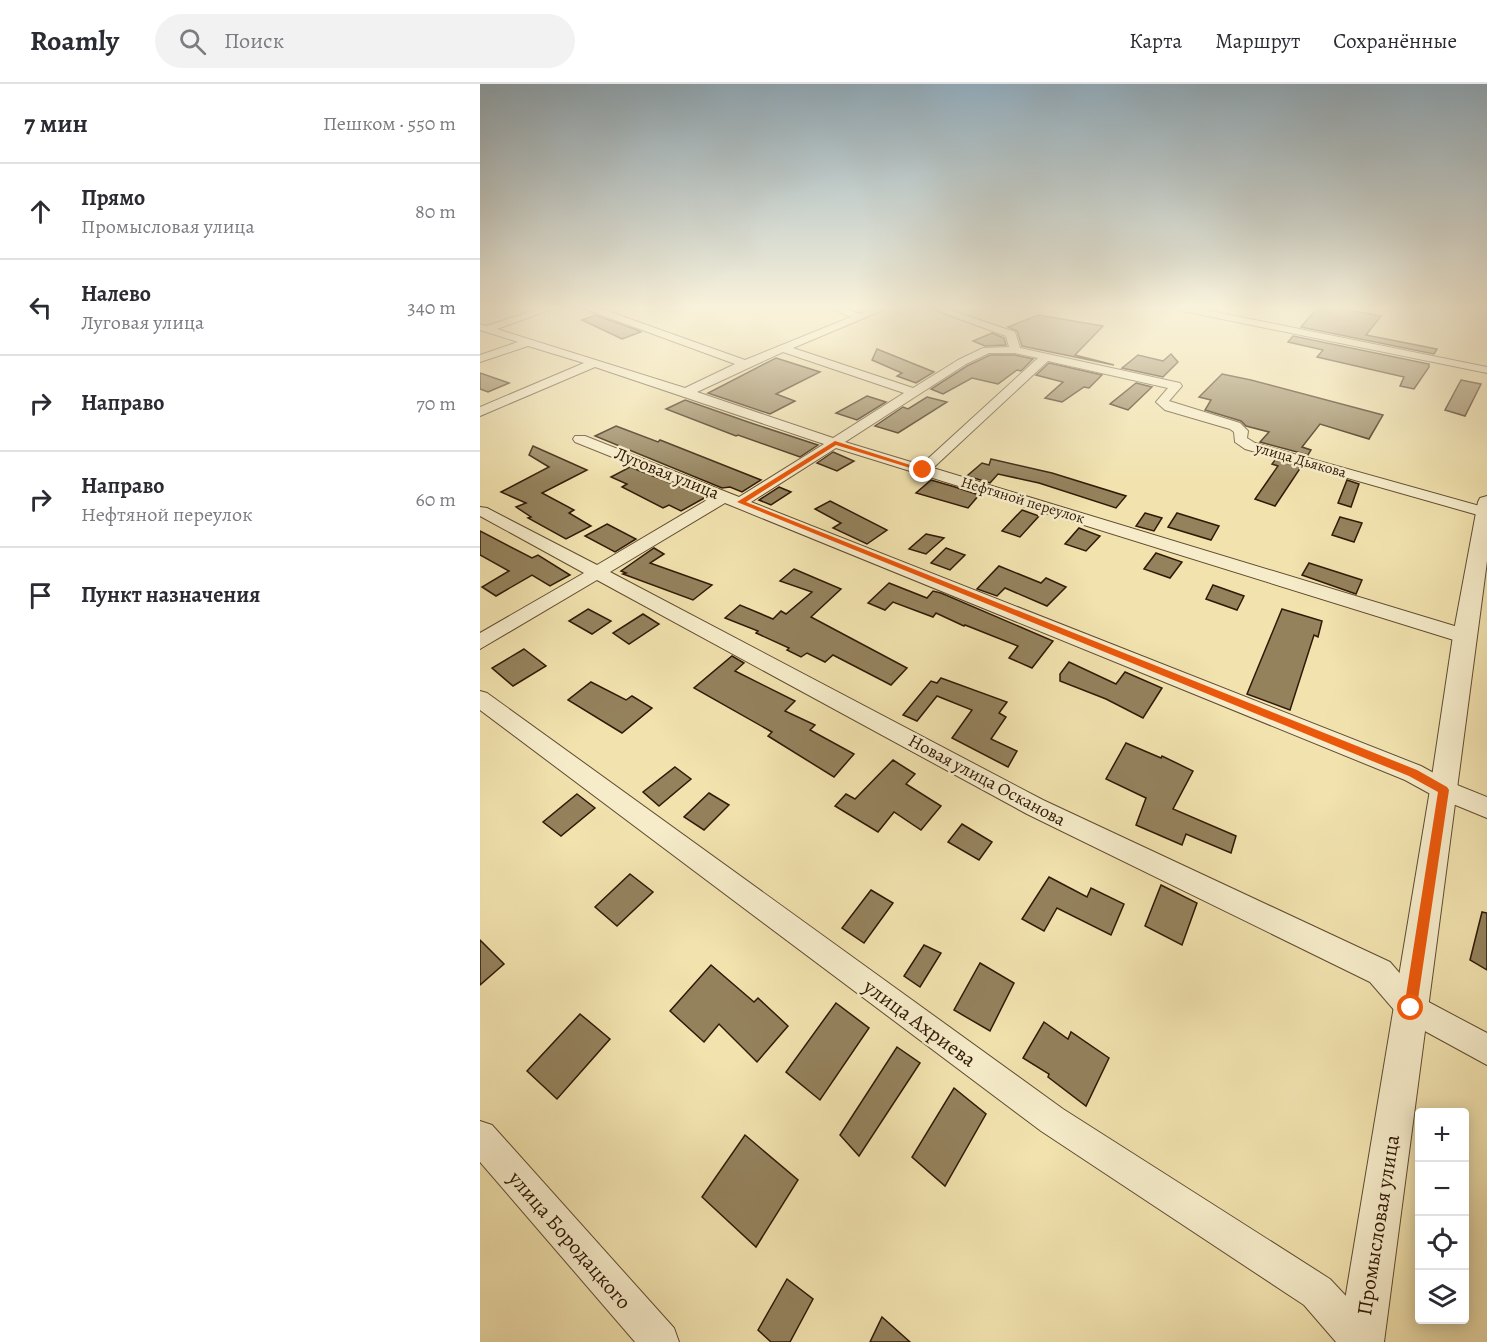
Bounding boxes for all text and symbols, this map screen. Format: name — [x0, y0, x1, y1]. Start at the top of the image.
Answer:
search box — [155, 14, 575, 68]
text: Roamly — [30, 22, 119, 60]
icon: search — [176, 25, 209, 58]
text: Поиск — [224, 26, 284, 56]
text: Карта — [1129, 27, 1182, 55]
text: Маршрут — [1215, 27, 1300, 55]
text: Сохранённые — [1333, 27, 1457, 55]
text: 7 мин — [24, 106, 88, 141]
text: Пешком · 550 m — [323, 110, 456, 137]
text: Прямо — [81, 183, 145, 213]
icon: ahead — [24, 195, 57, 228]
text: 80 m — [415, 198, 456, 225]
text: Промысловая улица — [81, 213, 255, 240]
text: Налево — [81, 279, 151, 309]
icon: left — [24, 291, 57, 324]
text: 340 m — [407, 294, 456, 321]
text: Луговая улица — [81, 309, 204, 336]
icon: right — [24, 387, 57, 420]
text: Направо — [81, 388, 164, 418]
text: 70 m — [416, 390, 456, 417]
street label: улица Дьякова — [1252, 437, 1349, 483]
street label: Луговая улица — [611, 441, 724, 505]
route end — [909, 456, 935, 482]
text: Направо — [81, 471, 164, 501]
street label: Нефтяной переулок — [959, 472, 1088, 528]
icon: right — [24, 483, 57, 516]
text: 60 m — [416, 486, 456, 513]
text: Нефтяной переулок — [81, 501, 253, 528]
icon: arrive — [24, 579, 57, 612]
text: Пункт назначения — [81, 580, 260, 610]
street label: Новая улица Осканова — [904, 728, 1070, 832]
street label: улица Ахриева — [857, 972, 982, 1074]
route start — [1397, 994, 1423, 1020]
map controls — [1415, 1108, 1469, 1324]
button: + — [1415, 1108, 1469, 1162]
street label: Промысловая улица — [1350, 1132, 1406, 1317]
button: − — [1415, 1162, 1469, 1216]
street label: улица Бородацкого — [501, 1164, 638, 1315]
button: locate — [1415, 1216, 1469, 1270]
button: layers — [1415, 1270, 1469, 1324]

